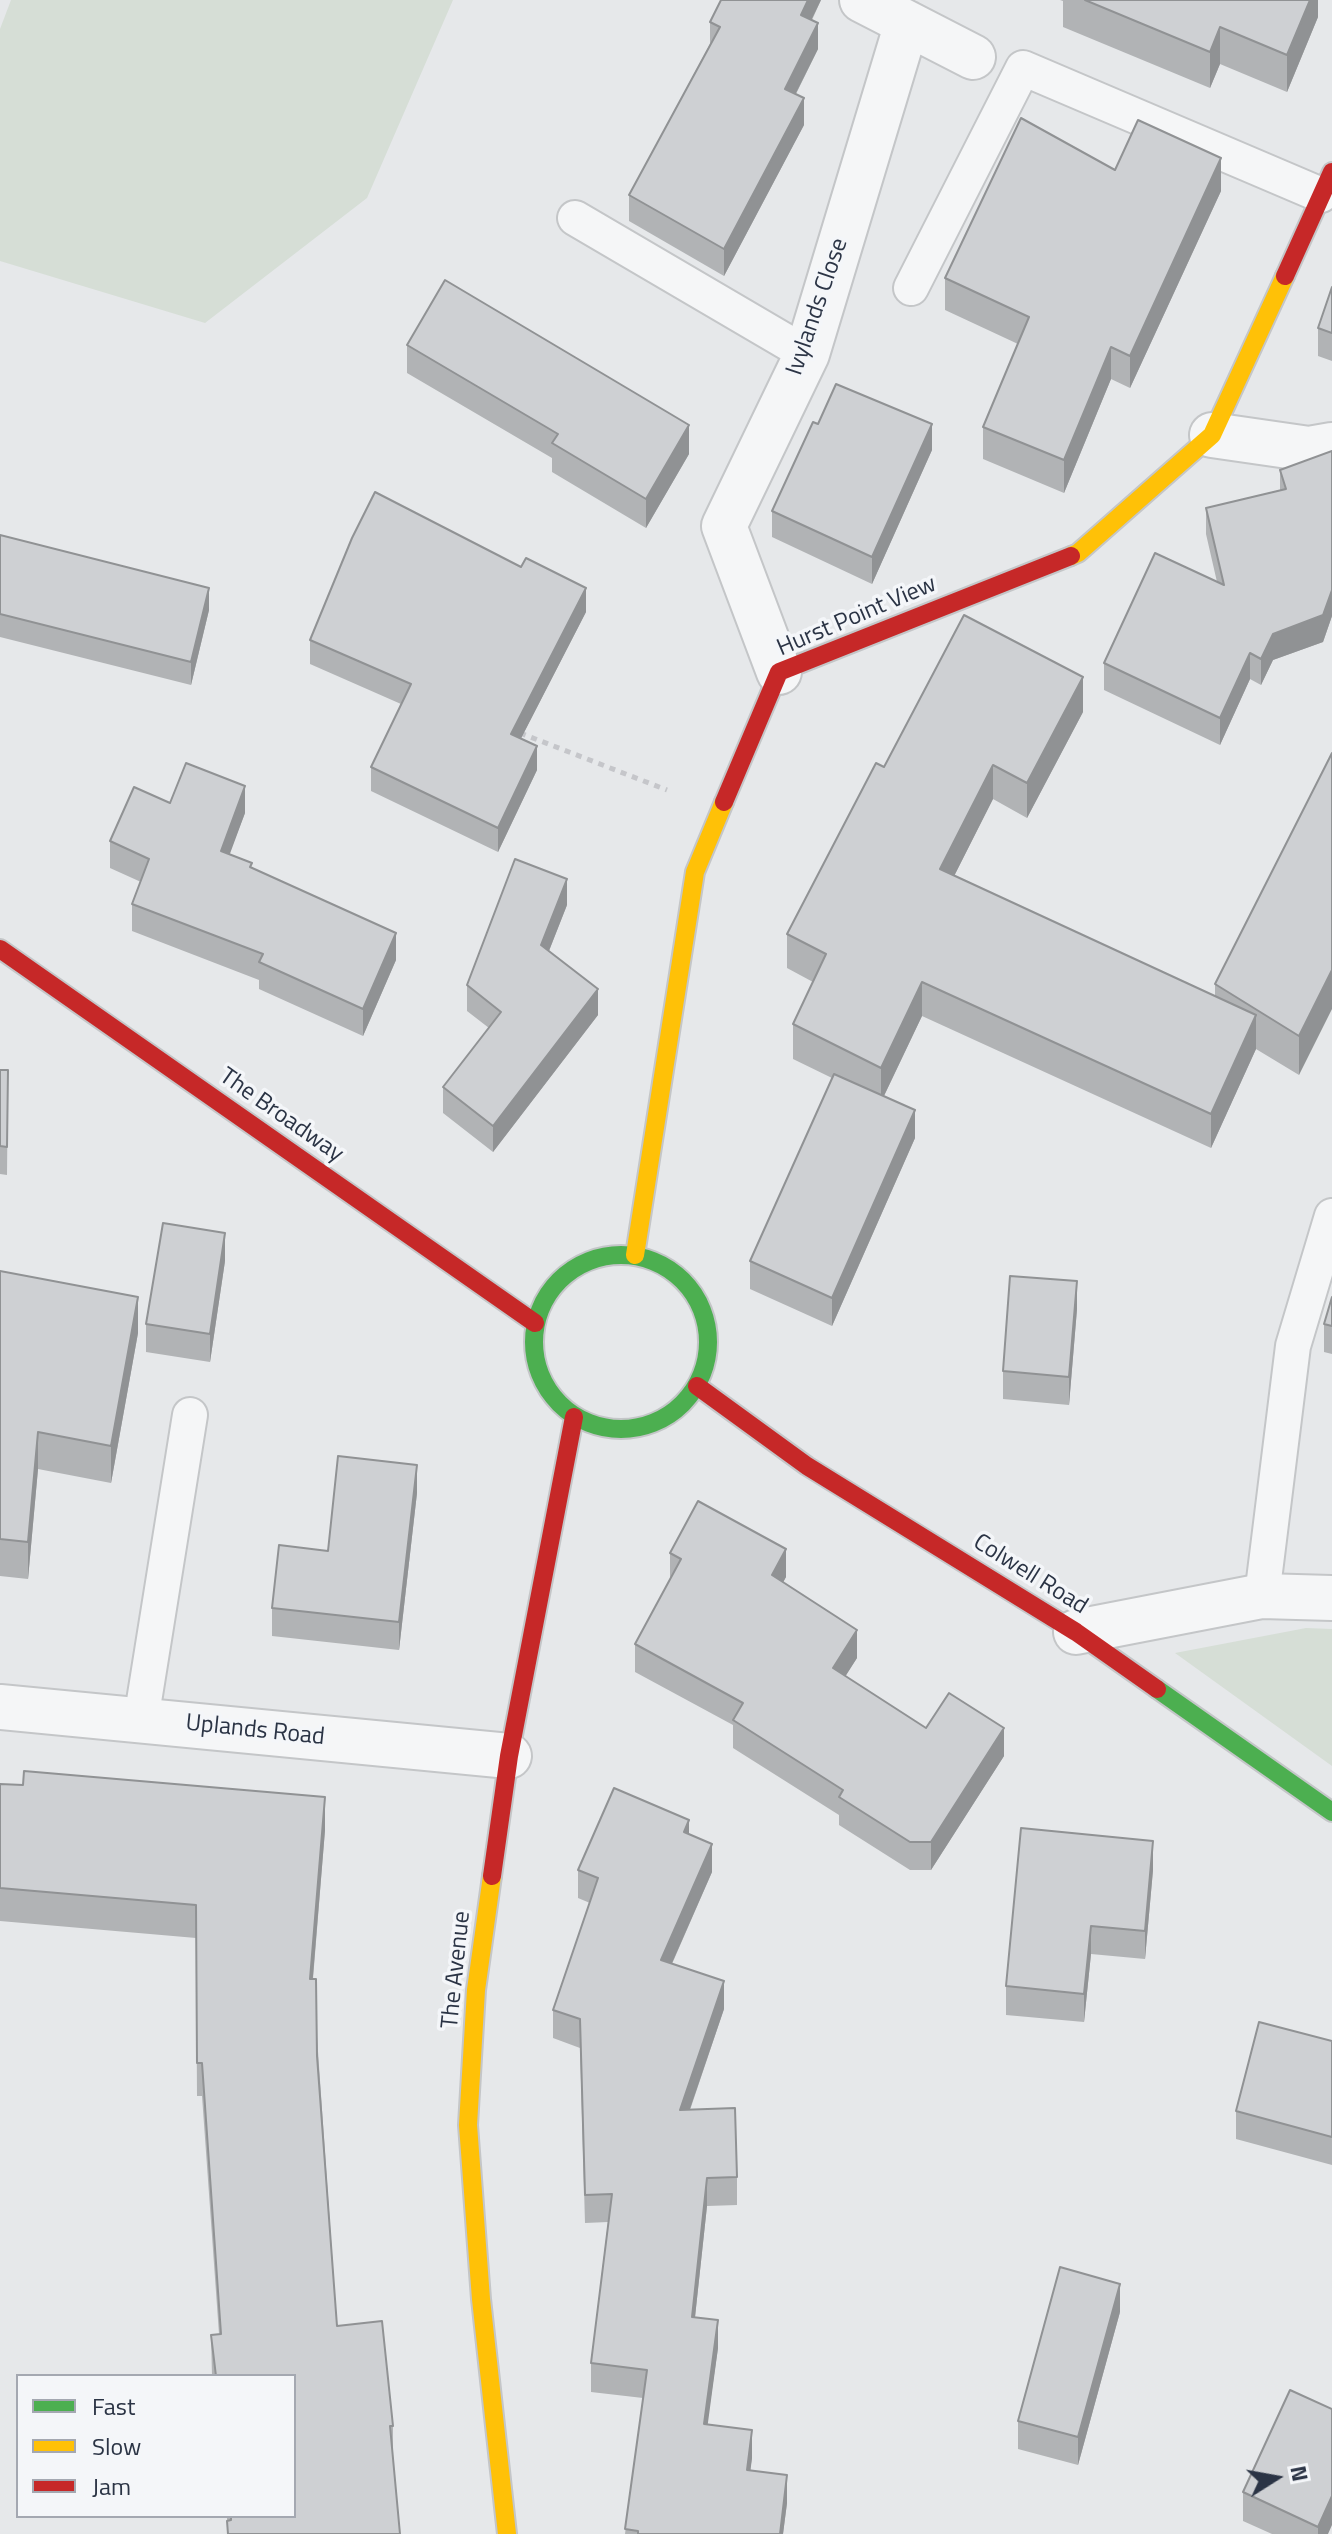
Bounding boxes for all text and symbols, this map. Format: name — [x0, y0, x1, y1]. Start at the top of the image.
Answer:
street label: Ivylands Close — [781, 235, 855, 379]
street label: Hurst Point View — [773, 570, 941, 664]
street label: The Broadway — [213, 1063, 349, 1169]
street label: Colwell Road — [967, 1528, 1093, 1622]
street label: Uplands Road — [184, 1709, 326, 1753]
street label: The Avenue — [437, 1910, 477, 2030]
legend — [16, 2374, 296, 2518]
text: Fast — [92, 2388, 135, 2424]
text: Slow — [92, 2428, 141, 2464]
north arrow — [1236, 2438, 1316, 2518]
text: N — [1281, 2463, 1318, 2484]
text: Jam — [92, 2468, 131, 2504]

